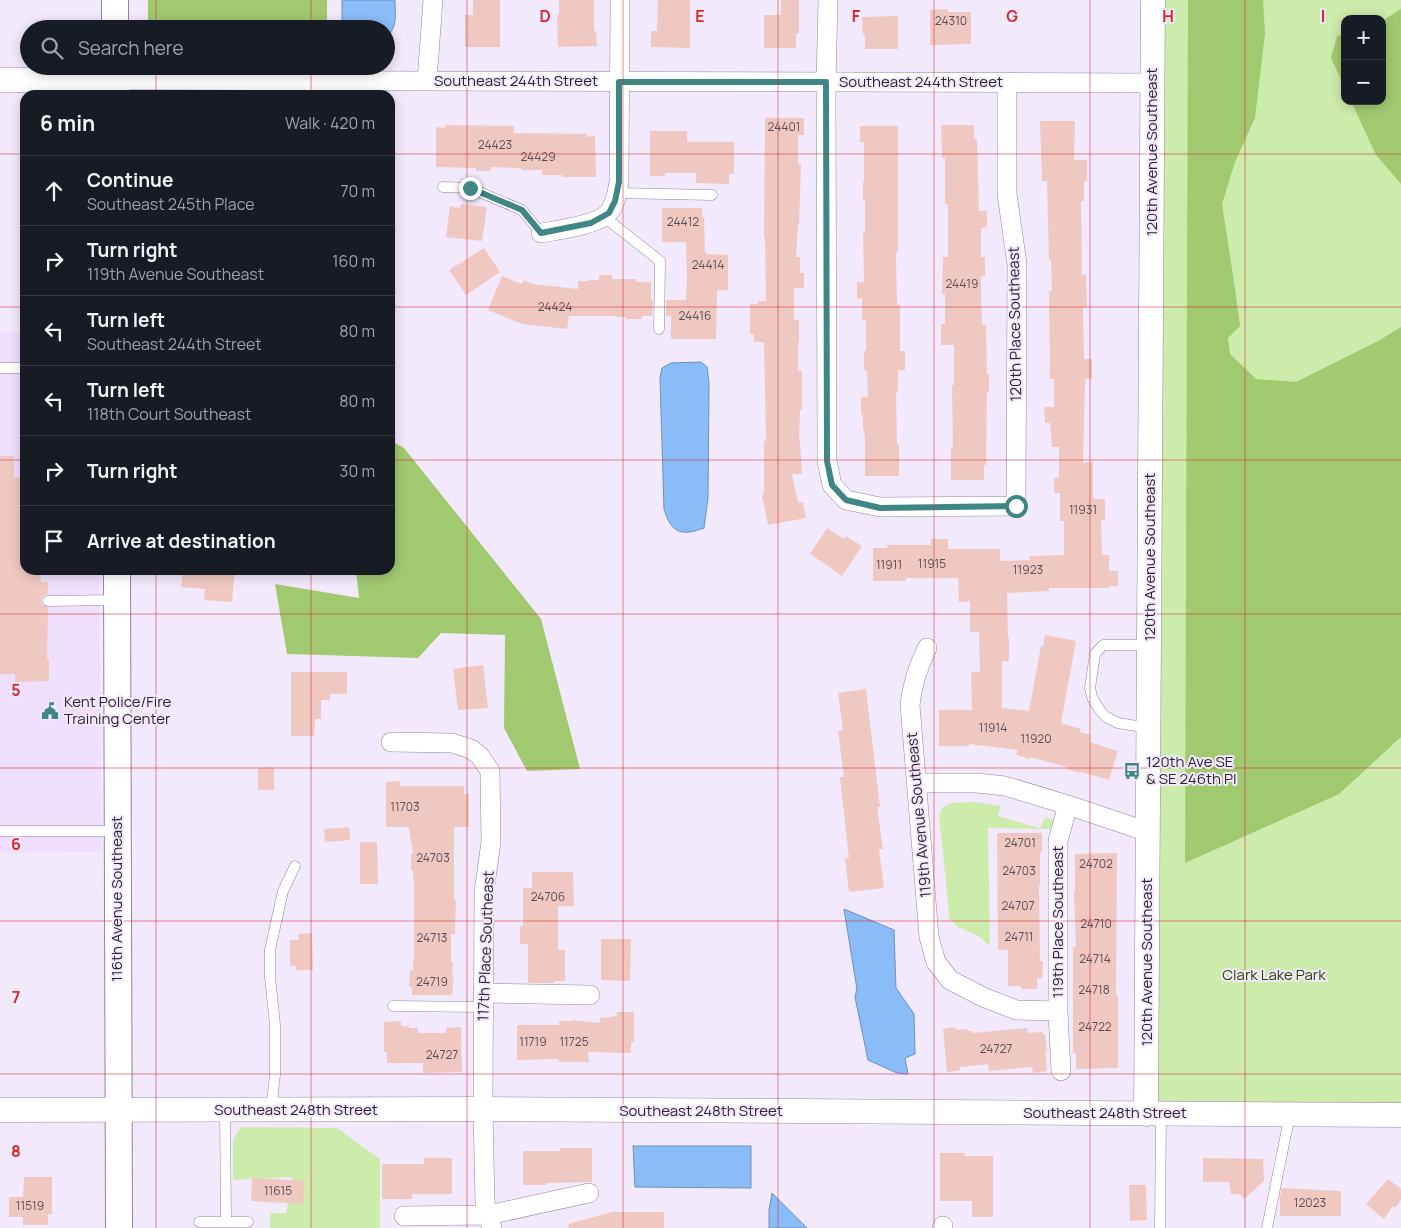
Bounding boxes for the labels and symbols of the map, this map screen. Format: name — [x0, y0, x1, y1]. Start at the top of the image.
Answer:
text: D — [539, 5, 551, 27]
text: E — [695, 5, 705, 27]
text: F — [852, 5, 861, 27]
text: G — [1006, 5, 1018, 27]
text: H — [1162, 5, 1174, 27]
text: I — [1321, 5, 1325, 27]
house number: 24310 — [935, 12, 967, 29]
street label: 120th Avenue Southeast — [1141, 68, 1162, 236]
street label: Southeast 244th Street — [434, 70, 598, 91]
street label: Southeast 244th Street — [839, 71, 1003, 92]
house number: 24401 — [768, 118, 800, 135]
house number: 24423 — [478, 136, 512, 153]
house number: 24429 — [520, 148, 556, 165]
route end — [459, 177, 482, 200]
house number: 24412 — [667, 213, 699, 230]
street label: 120th Place Southeast — [1003, 246, 1026, 402]
house number: 24414 — [692, 256, 724, 273]
house number: 24419 — [946, 275, 979, 292]
house number: 24424 — [538, 298, 572, 315]
house number: 24416 — [679, 307, 712, 324]
street label: 120th Avenue Southeast — [1139, 473, 1160, 641]
route start — [1005, 495, 1028, 518]
house number: 11931 — [1069, 501, 1097, 518]
house number: 11915 — [918, 555, 946, 572]
house number: 11911 — [876, 556, 902, 573]
house number: 11923 — [1013, 561, 1043, 578]
text: 5 — [11, 679, 21, 701]
place label: Kent Police/Fire Training Center — [64, 691, 172, 729]
public building icon: Kent Police/Fire Training Center — [40, 701, 60, 721]
house number: 11914 — [979, 719, 1007, 736]
house number: 11920 — [1021, 730, 1051, 747]
street label: 119th Avenue Southeast — [901, 731, 936, 899]
place label: 120th Ave SE & SE 246th Pl — [1146, 751, 1236, 789]
bus stop icon: 120th Ave SE & SE 246th Pl — [1122, 761, 1142, 781]
house number: 11703 — [390, 798, 420, 815]
street label: 116th Avenue Southeast — [106, 816, 127, 982]
text: 6 — [11, 833, 21, 855]
house number: 24701 — [1004, 834, 1036, 851]
street label: 119th Place Southeast — [1047, 846, 1068, 998]
house number: 24703 — [416, 849, 450, 866]
house number: 24702 — [1079, 855, 1113, 872]
house number: 24703 — [1002, 862, 1036, 879]
street label: 117th Place Southeast — [472, 870, 499, 1022]
street label: 120th Avenue Southeast — [1136, 878, 1157, 1046]
house number: 24706 — [531, 888, 565, 905]
house number: 24707 — [1001, 897, 1035, 914]
house number: 24710 — [1080, 915, 1112, 932]
house number: 24711 — [1004, 928, 1034, 945]
house number: 24713 — [416, 929, 448, 946]
house number: 24714 — [1079, 950, 1111, 967]
park label: Clark Lake Park — [1222, 964, 1326, 985]
house number: 24719 — [416, 973, 448, 990]
house number: 24718 — [1078, 981, 1110, 998]
text: 7 — [12, 986, 20, 1008]
house number: 24722 — [1078, 1018, 1112, 1035]
house number: 11719 — [519, 1033, 547, 1050]
house number: 11725 — [559, 1033, 589, 1050]
house number: 24727 — [980, 1040, 1012, 1057]
house number: 24727 — [426, 1046, 458, 1063]
street label: Southeast 248th Street — [214, 1099, 378, 1120]
street label: Southeast 248th Street — [619, 1100, 783, 1121]
street label: Southeast 248th Street — [1023, 1102, 1187, 1123]
text: 8 — [11, 1140, 21, 1162]
house number: 11615 — [264, 1182, 292, 1199]
house number: 12023 — [1294, 1194, 1326, 1211]
house number: 11519 — [16, 1197, 44, 1214]

